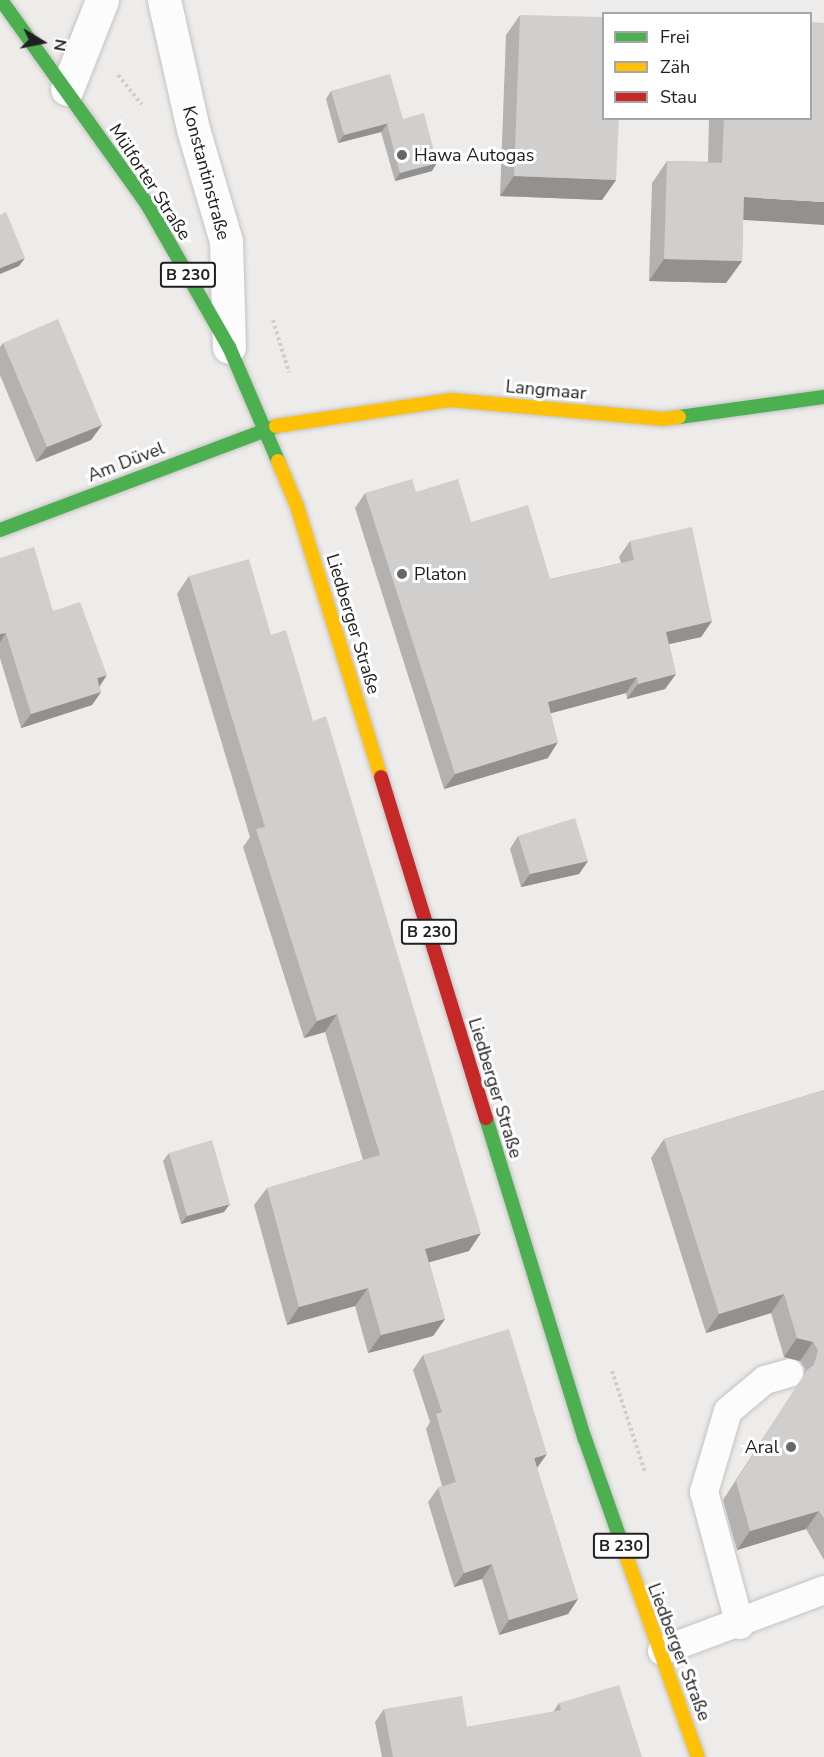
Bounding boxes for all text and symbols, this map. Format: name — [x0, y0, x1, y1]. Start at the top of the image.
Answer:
north arrow — [12, 12, 72, 72]
legend — [602, 12, 812, 120]
text: Frei — [660, 25, 690, 49]
text: N — [48, 37, 72, 53]
text: Zäh — [660, 55, 690, 79]
text: Stau — [660, 85, 697, 109]
street label: Konstantinstraße — [178, 104, 234, 242]
street label: Mülforter Straße — [104, 120, 196, 244]
place label: Hawa Autogas — [414, 144, 534, 166]
marker: Hawa Autogas — [395, 148, 409, 162]
road number: B 230 — [160, 262, 216, 288]
street label: Langmaar — [505, 376, 587, 404]
street label: Am Düvel — [84, 437, 168, 487]
street label: Liedberger Straße — [321, 551, 385, 697]
place label: Platon — [414, 563, 467, 585]
marker: Platon — [395, 567, 409, 581]
road number: B 230 — [400, 919, 458, 945]
street label: Liedberger Straße — [463, 1015, 527, 1161]
place label: Aral — [745, 1436, 779, 1458]
marker: Aral — [784, 1440, 798, 1454]
road number: B 230 — [592, 1533, 650, 1559]
street label: Liedberger Straße — [643, 1580, 715, 1724]

